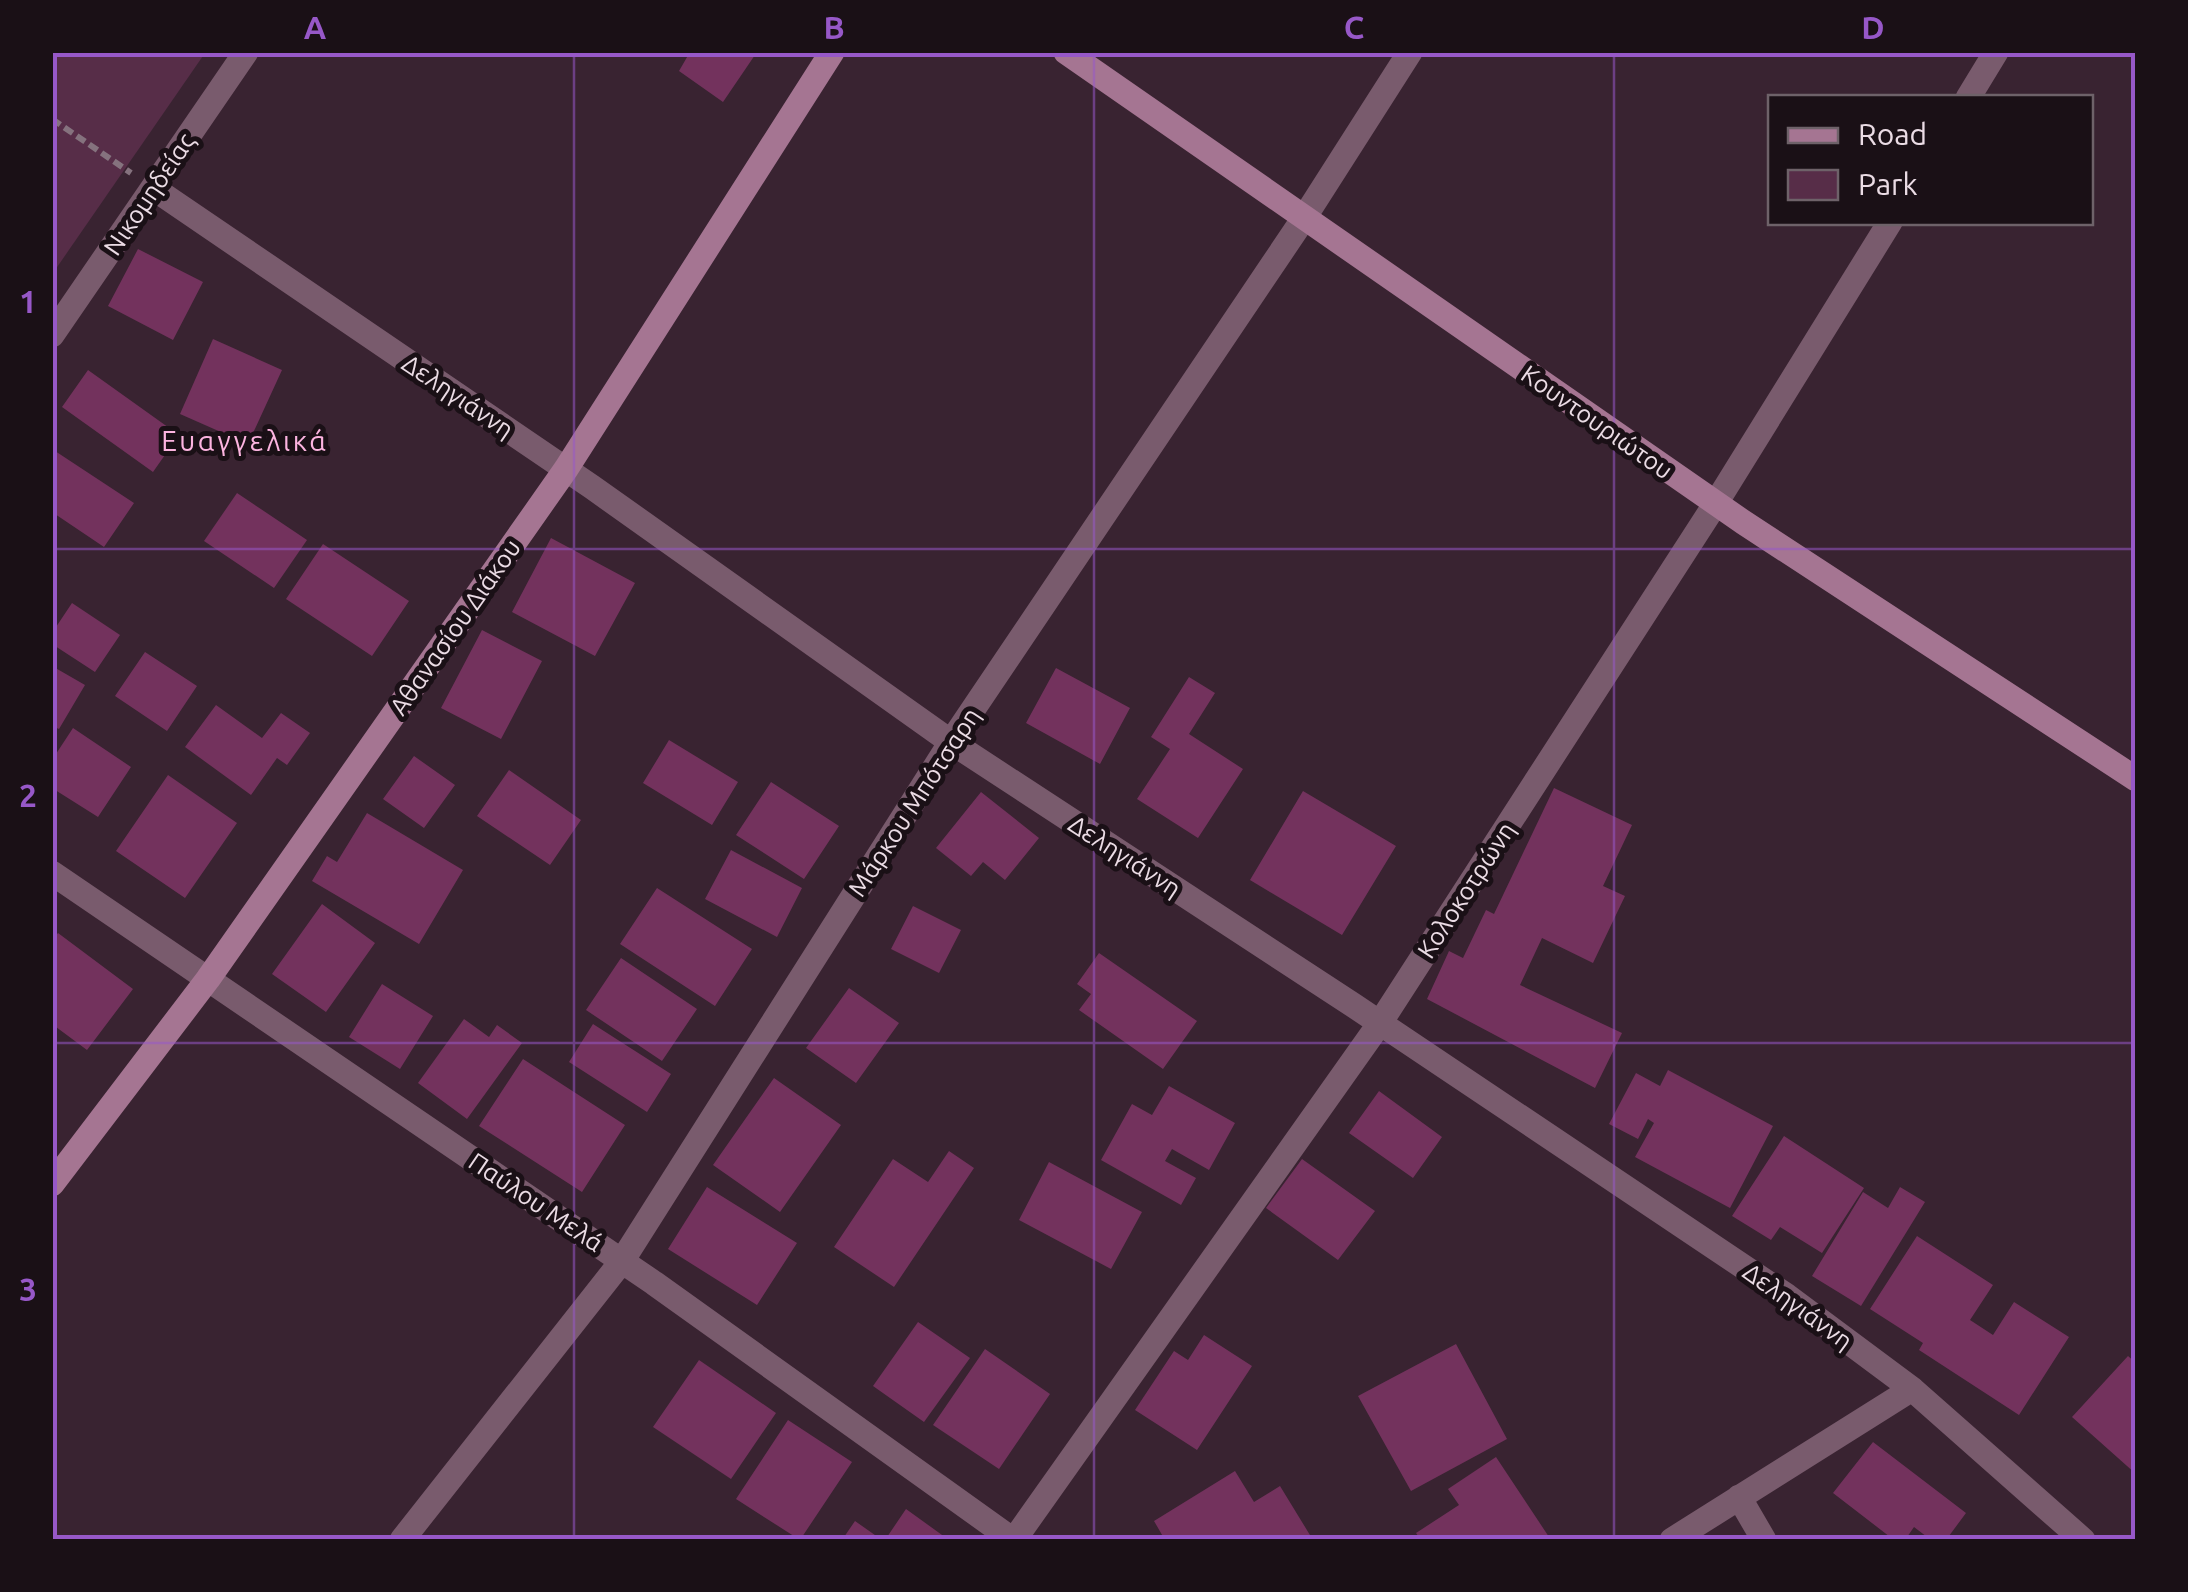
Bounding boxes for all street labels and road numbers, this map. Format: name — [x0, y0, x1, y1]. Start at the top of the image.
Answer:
street label: Νικομηδείας — [98, 128, 200, 260]
street label: Δεληγιάννη — [397, 349, 519, 443]
street label: Κουντουριώτου — [1516, 359, 1678, 485]
street label: Αθανασίου Διάκου — [384, 534, 526, 720]
street label: Μάρκου Μπότσαρη — [843, 702, 985, 902]
street label: Δεληγιάννη — [1064, 809, 1186, 903]
street label: Κολοκοτρώνη — [1412, 817, 1520, 963]
street label: Παύλου Μελά — [464, 1147, 608, 1257]
street label: Δεληγιάννη — [1738, 1257, 1858, 1355]

